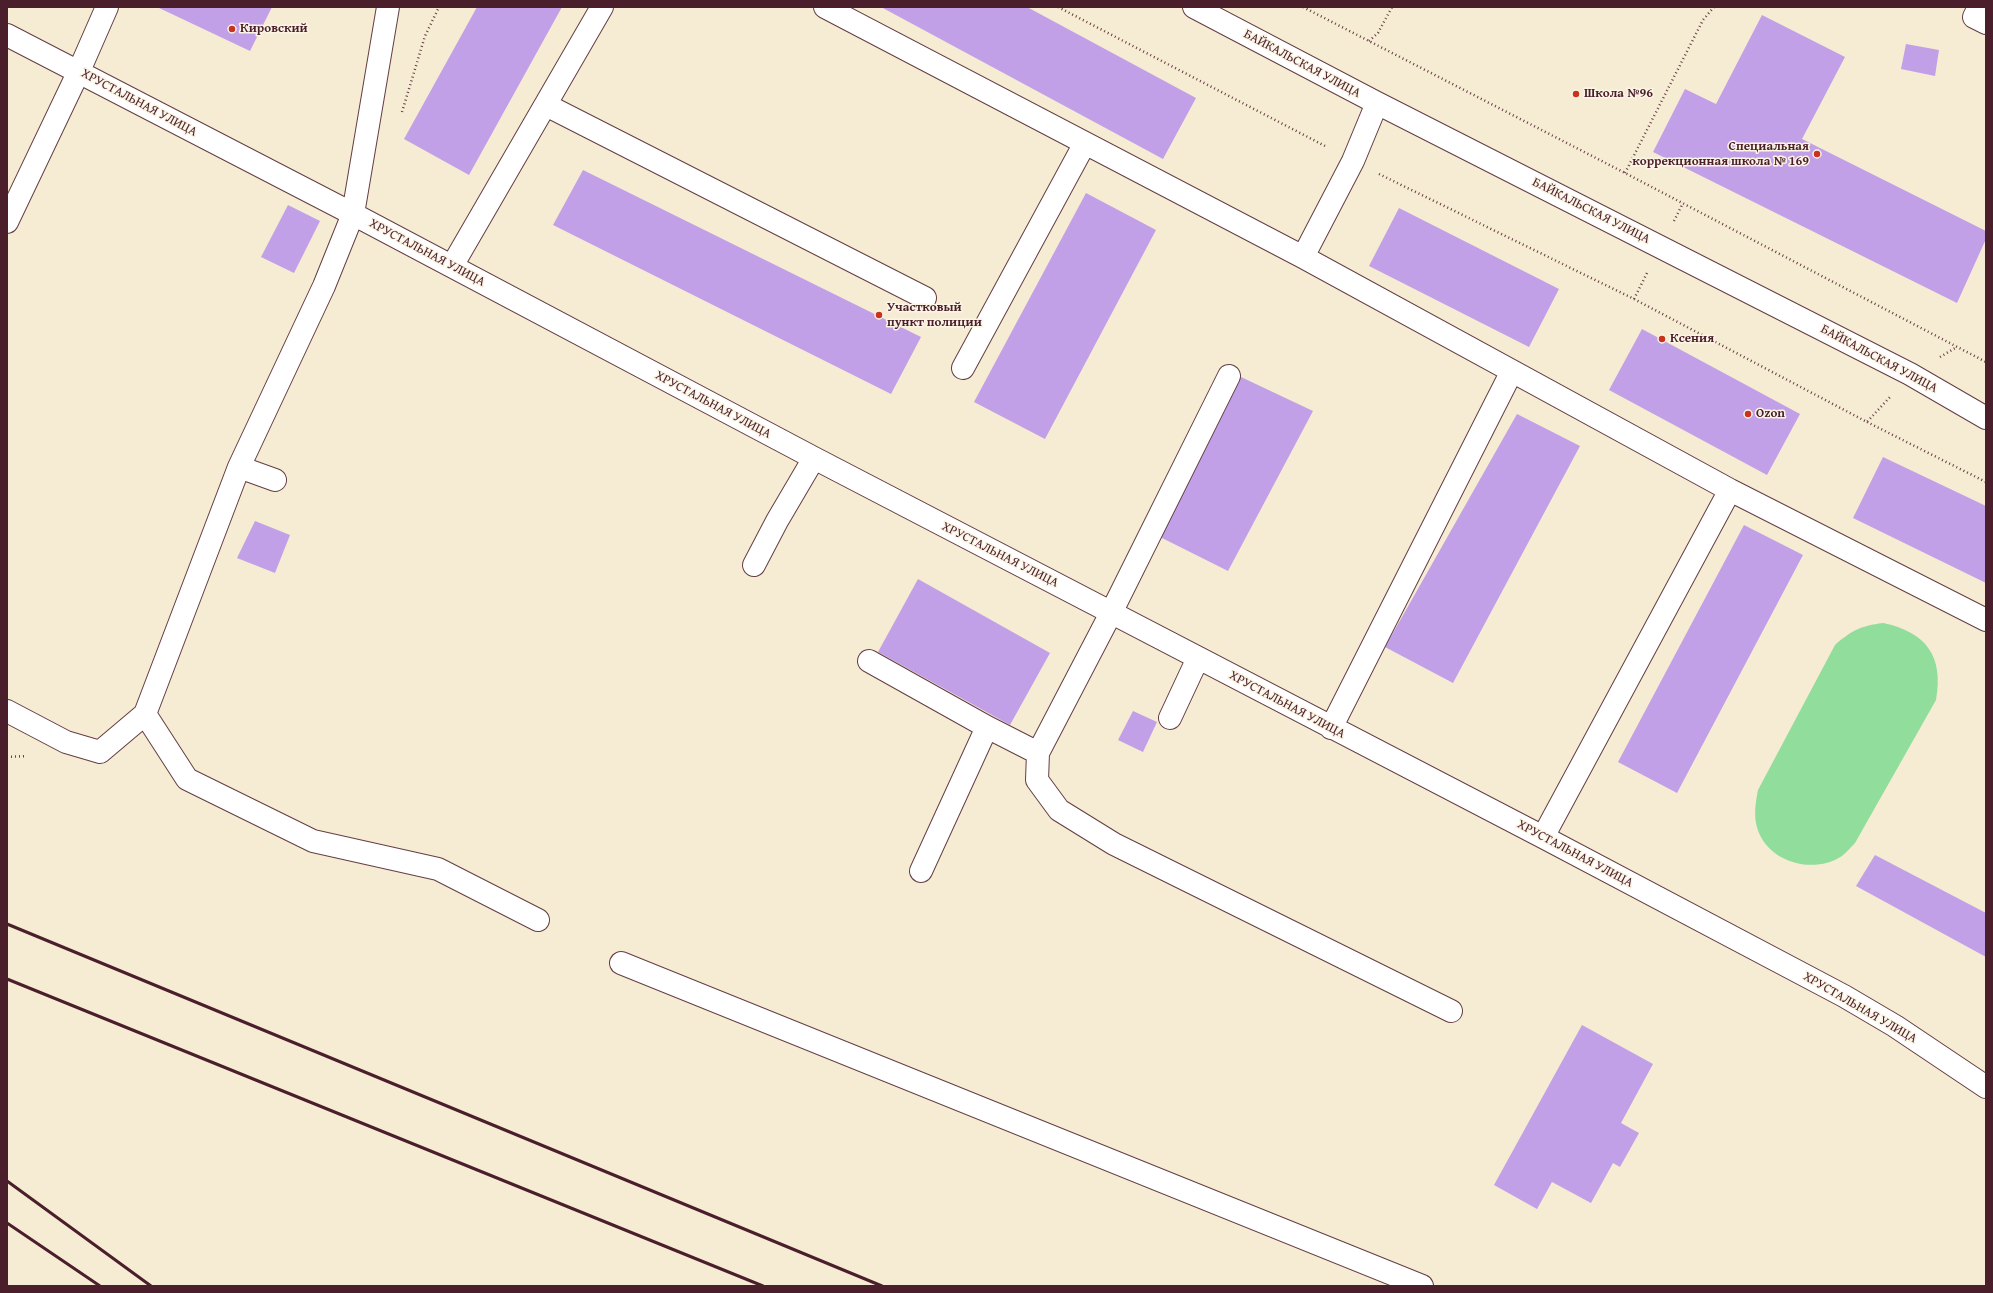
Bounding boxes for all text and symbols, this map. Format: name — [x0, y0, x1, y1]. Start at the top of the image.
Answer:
place label: Кировский — [240, 21, 308, 37]
marker: Кировский — [227, 24, 237, 34]
street label: БАЙКАЛЬСКАЯ УЛИЦА — [1241, 27, 1363, 101]
street label: ХРУСТАЛЬНАЯ УЛИЦА — [78, 66, 200, 140]
place label: Школа №96 — [1584, 86, 1653, 102]
marker: Школа №96 — [1571, 89, 1581, 99]
place label: Специальная коррекционная школа № 169 — [1632, 139, 1809, 170]
marker: Специальная коррекционная школа № 169 — [1812, 149, 1822, 159]
street label: БАЙКАЛЬСКАЯ УЛИЦА — [1530, 175, 1652, 247]
street label: ХРУСТАЛЬНАЯ УЛИЦА — [366, 216, 488, 290]
place label: Участковый пункт полиции — [887, 300, 982, 331]
marker: Участковый пункт полиции — [874, 310, 884, 320]
street label: БАЙКАЛЬСКАЯ УЛИЦА — [1818, 322, 1940, 396]
place label: Ксения — [1670, 331, 1714, 347]
marker: Ксения — [1657, 334, 1667, 344]
street label: ХРУСТАЛЬНАЯ УЛИЦА — [652, 368, 774, 442]
place label: Ozon — [1756, 406, 1785, 422]
marker: Ozon — [1743, 409, 1753, 419]
street label: ХРУСТАЛЬНАЯ УЛИЦА — [939, 519, 1061, 591]
street label: ХРУСТАЛЬНАЯ УЛИЦА — [1226, 668, 1348, 742]
street label: ХРУСТАЛЬНАЯ УЛИЦА — [1514, 817, 1636, 891]
street label: ХРУСТАЛЬНАЯ УЛИЦА — [1800, 969, 1920, 1047]

